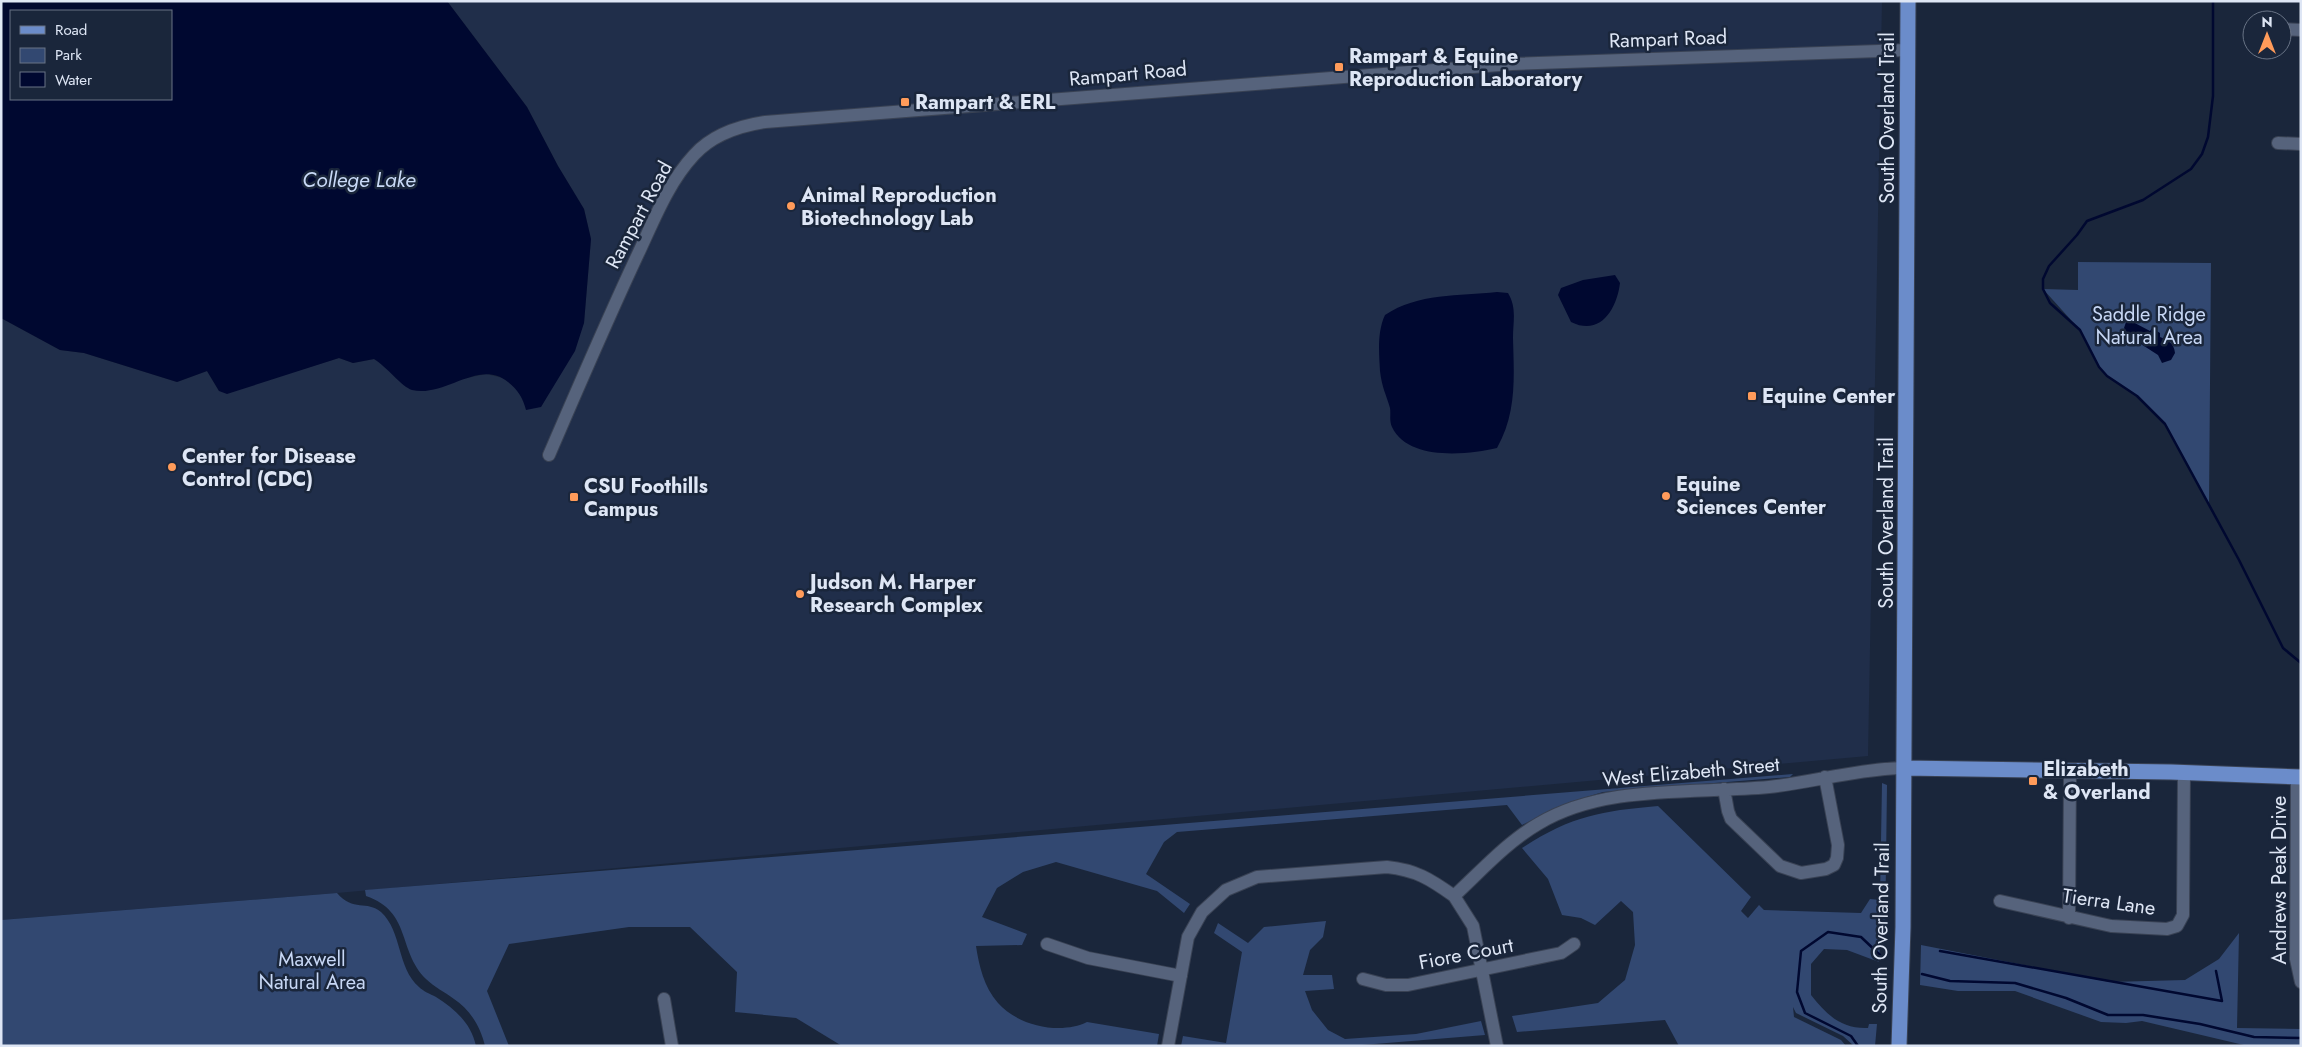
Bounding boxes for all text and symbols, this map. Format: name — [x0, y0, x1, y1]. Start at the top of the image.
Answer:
legend — [10, 10, 172, 100]
north arrow — [2242, 10, 2292, 60]
text: N — [2261, 12, 2273, 32]
text: Road — [55, 19, 87, 41]
street label: Rampart Road — [1608, 22, 1728, 56]
street label: South Overland Trail — [1873, 32, 1902, 204]
place label: Rampart & Equine Reproduction Laboratory — [1349, 42, 1583, 94]
text: Park — [55, 44, 82, 66]
street label: Rampart Road — [1068, 54, 1188, 94]
marker: Rampart & Equine Reproduction Laboratory — [1333, 61, 1345, 73]
text: Water — [55, 69, 93, 91]
place label: Rampart & ERL — [915, 88, 1056, 117]
marker: Rampart & ERL — [899, 96, 911, 108]
street label: Rampart Road — [598, 156, 680, 274]
water label: College Lake — [302, 165, 416, 195]
place label: Animal Reproduction Biotechnology Lab — [800, 181, 997, 233]
marker: Animal Reproduction Biotechnology Lab — [785, 200, 797, 212]
park label: Saddle Ridge Natural Area — [2092, 300, 2206, 352]
place label: Equine Center — [1762, 382, 1896, 411]
marker: Equine Center — [1746, 390, 1758, 402]
street label: South Overland Trail — [1872, 437, 1901, 609]
place label: Center for Disease Control (CDC) — [182, 442, 356, 494]
marker: Center for Disease Control (CDC) — [166, 461, 178, 473]
place label: Equine Sciences Center — [1676, 470, 1827, 522]
place label: CSU Foothills Campus — [584, 472, 708, 524]
marker: Equine Sciences Center — [1660, 490, 1672, 502]
marker: CSU Foothills Campus — [568, 491, 580, 503]
place label: Judson M. Harper Research Complex — [806, 568, 983, 620]
marker: Judson M. Harper Research Complex — [794, 588, 806, 600]
street label: West Elizabeth Street — [1601, 750, 1781, 794]
place label: Elizabeth & Overland — [2043, 755, 2151, 807]
marker: Elizabeth & Overland — [2027, 775, 2039, 787]
street label: Andrews Peak Drive — [2265, 796, 2294, 964]
street label: South Overland Trail — [1865, 842, 1897, 1014]
street label: Tierra Lane — [2061, 881, 2157, 923]
street label: Fiore Court — [1416, 931, 1516, 977]
park label: Maxwell Natural Area — [258, 945, 366, 997]

